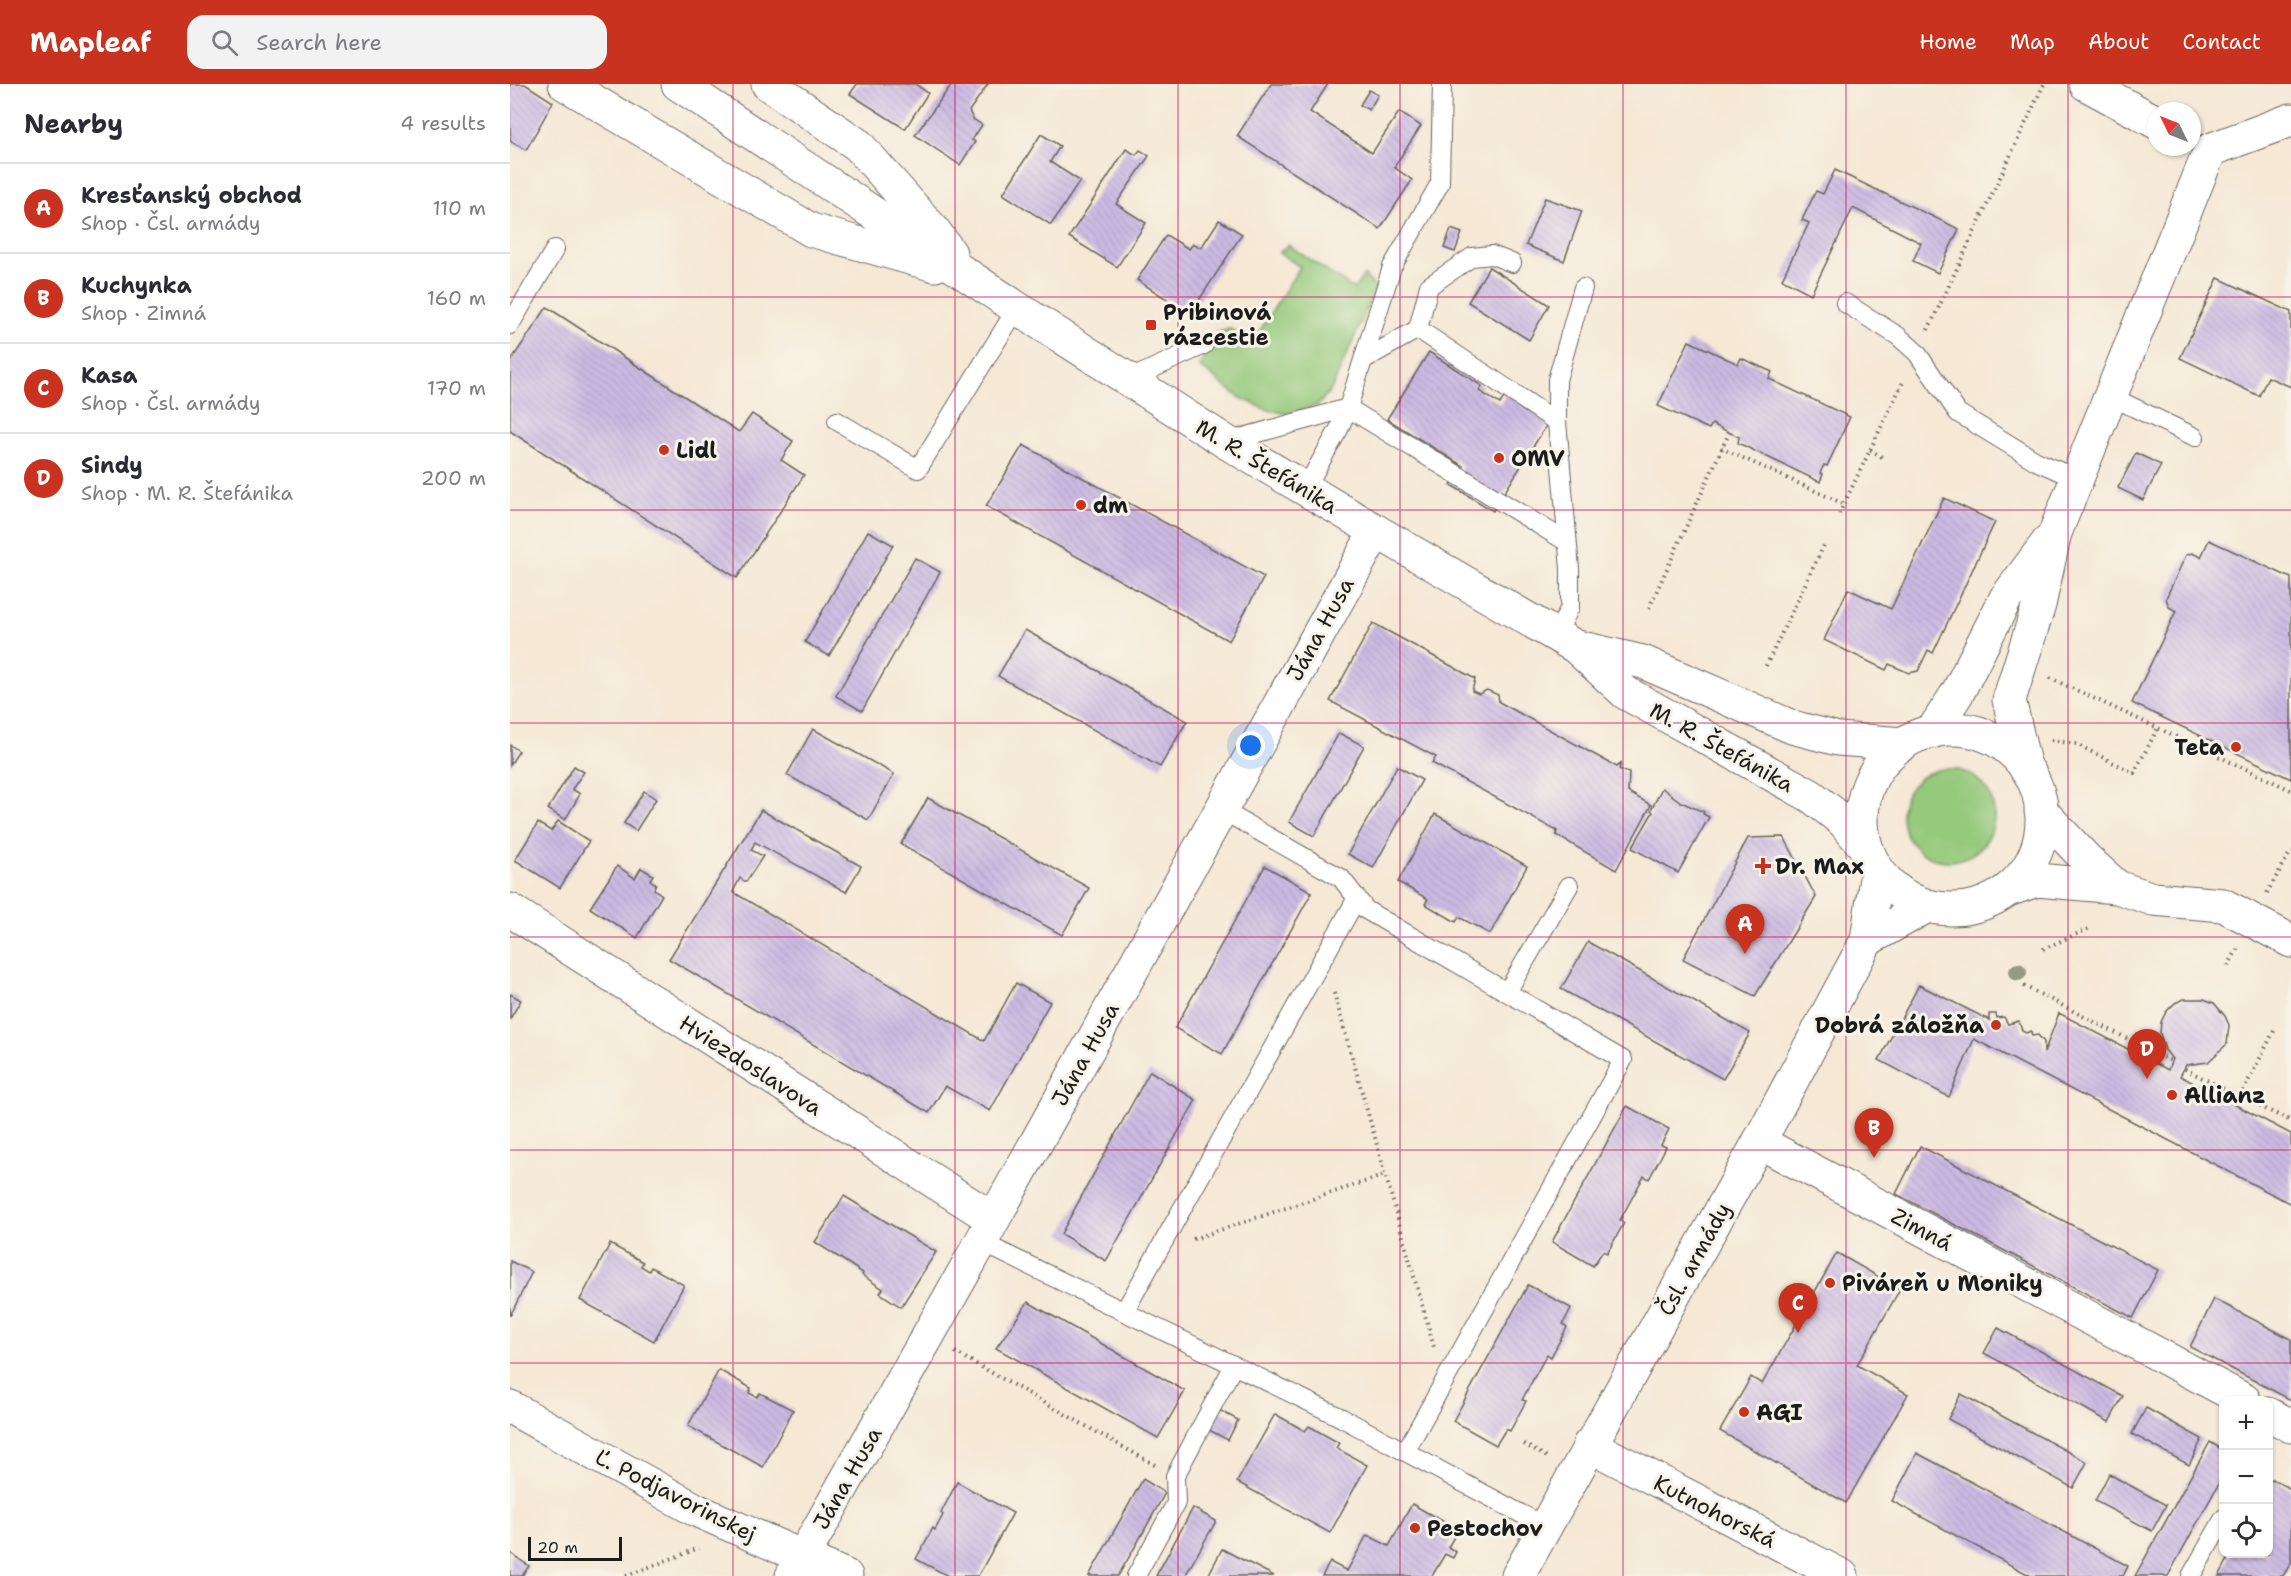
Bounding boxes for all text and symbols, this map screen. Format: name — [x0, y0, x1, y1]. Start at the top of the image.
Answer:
search box — [187, 15, 607, 69]
text: Mapleaf — [30, 23, 151, 61]
icon: search — [208, 26, 241, 59]
text: Search here — [256, 28, 382, 57]
text: Home — [1919, 28, 1977, 56]
text: Map — [2010, 28, 2055, 56]
text: About — [2088, 28, 2149, 56]
text: Contact — [2182, 28, 2261, 56]
north arrow — [2147, 102, 2201, 156]
text: Nearby — [24, 106, 123, 141]
text: 4 results — [400, 110, 486, 136]
text: Kresťanský obchod — [81, 181, 302, 210]
text: A — [36, 195, 51, 221]
text: 110 m — [432, 195, 486, 221]
text: Shop · Čsl. armády — [81, 210, 260, 236]
text: Kuchynka — [81, 271, 192, 300]
text: B — [37, 285, 50, 311]
text: 160 m — [427, 285, 486, 311]
place label: Pribinová rázcestie — [1163, 298, 1271, 352]
text: Shop · Zimná — [81, 300, 206, 326]
marker: Pribinová rázcestie — [1144, 318, 1158, 332]
text: Kasa — [81, 361, 137, 390]
text: C — [37, 375, 50, 401]
text: 170 m — [427, 375, 486, 401]
text: Shop · Čsl. armády — [81, 390, 260, 416]
street label: M. R. Štefánika — [1190, 413, 1343, 520]
place label: Lidl — [676, 436, 717, 465]
marker: Lidl — [657, 443, 671, 457]
place label: OMV — [1511, 444, 1565, 473]
text: Sindy — [81, 451, 143, 480]
marker: OMV — [1492, 451, 1506, 465]
text: D — [36, 465, 51, 491]
text: 200 m — [421, 465, 486, 491]
text: Shop · M. R. Štefánika — [81, 480, 293, 506]
place label: dm — [1093, 491, 1128, 520]
marker: dm — [1074, 498, 1088, 512]
street label: Jána Husa — [1280, 572, 1361, 686]
street label: M. R. Štefánika — [1645, 696, 1799, 799]
your location — [1236, 731, 1265, 760]
place label: Teta — [2174, 733, 2224, 762]
marker: Teta — [2229, 740, 2243, 754]
place label: Dr. Max — [1775, 852, 1864, 881]
marker: Dr. Max — [1756, 859, 1770, 873]
pin: A — [1726, 904, 1764, 954]
street label: Jána Husa — [1045, 997, 1126, 1111]
street label: Hviezdoslavova — [674, 1008, 828, 1123]
place label: Dobrá záložňa — [1815, 1011, 1984, 1040]
marker: Dobrá záložňa — [1989, 1018, 2003, 1032]
pin: D — [2128, 1030, 2166, 1079]
place label: Allianz — [2184, 1081, 2266, 1110]
marker: Allianz — [2165, 1088, 2179, 1102]
pin: B — [1854, 1108, 1894, 1158]
street label: Čsl. armády — [1651, 1198, 1737, 1321]
street label: Zimná — [1886, 1201, 1958, 1258]
place label: Piváreň u Moniky — [1842, 1269, 2043, 1298]
marker: Piváreň u Moniky — [1823, 1276, 1837, 1290]
pin: C — [1778, 1284, 1818, 1333]
map controls — [2219, 1396, 2273, 1558]
button: + — [2219, 1396, 2273, 1450]
place label: AGI — [1756, 1398, 1803, 1427]
marker: AGI — [1737, 1405, 1751, 1419]
street label: Jána Husa — [806, 1421, 889, 1535]
street label: Ľ. Podjavorinskej — [590, 1442, 761, 1549]
button: − — [2219, 1450, 2273, 1504]
street label: Kutnohorská — [1649, 1468, 1781, 1555]
button: locate — [2219, 1504, 2273, 1558]
place label: Pestochov — [1427, 1514, 1543, 1543]
marker: Pestochov — [1408, 1521, 1422, 1535]
scale bar — [528, 1534, 622, 1562]
text: 20 m — [537, 1537, 578, 1558]

